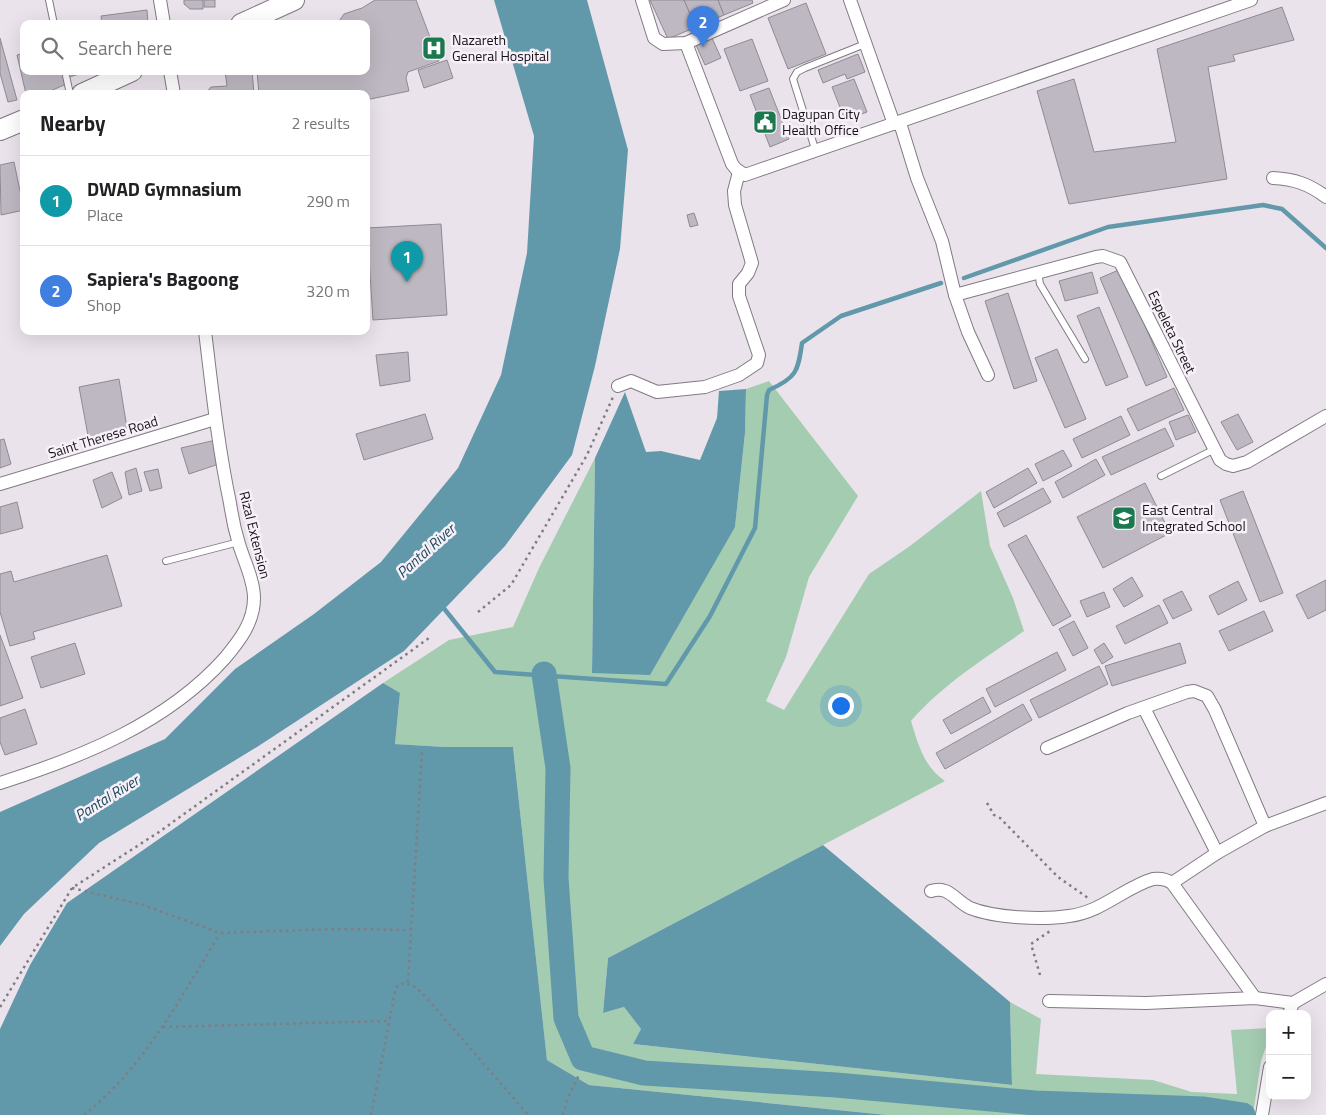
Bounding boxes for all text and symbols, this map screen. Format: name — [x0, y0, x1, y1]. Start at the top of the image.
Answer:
pin: 2 — [687, 6, 719, 47]
search box — [20, 20, 370, 75]
place label: Nazareth General Hospital — [452, 29, 549, 66]
text: Search here — [78, 33, 172, 62]
icon: search — [38, 34, 66, 62]
hospital icon: Nazareth General Hospital — [421, 35, 447, 61]
place label: Dagupan City Health Office — [782, 103, 860, 140]
text: Nearby — [40, 107, 105, 139]
public building icon: Dagupan City Health Office — [752, 109, 778, 135]
text: 2 results — [291, 111, 350, 135]
text: DWAD Gymnasium — [87, 174, 242, 203]
text: 1 — [52, 189, 60, 213]
text: 290 m — [306, 189, 350, 213]
text: Place — [87, 203, 123, 227]
pin: 1 — [391, 241, 423, 282]
text: Sapiera's Bagoong — [87, 264, 239, 293]
text: 2 — [52, 279, 60, 303]
text: 320 m — [306, 279, 350, 303]
street label: Espeleta Street — [1143, 287, 1202, 377]
text: Shop — [87, 293, 121, 317]
street label: Saint Therese Road — [45, 410, 160, 463]
street label: Rizal Extension — [234, 489, 276, 581]
place label: East Central Integrated School — [1142, 499, 1246, 536]
school or university icon: East Central Integrated School — [1111, 505, 1137, 531]
water label: Pantal River — [391, 517, 462, 583]
your location — [828, 693, 854, 719]
water label: Pantal River — [70, 768, 145, 826]
map controls — [1266, 1010, 1311, 1100]
button: + — [1266, 1010, 1311, 1055]
button: − — [1266, 1055, 1311, 1100]

